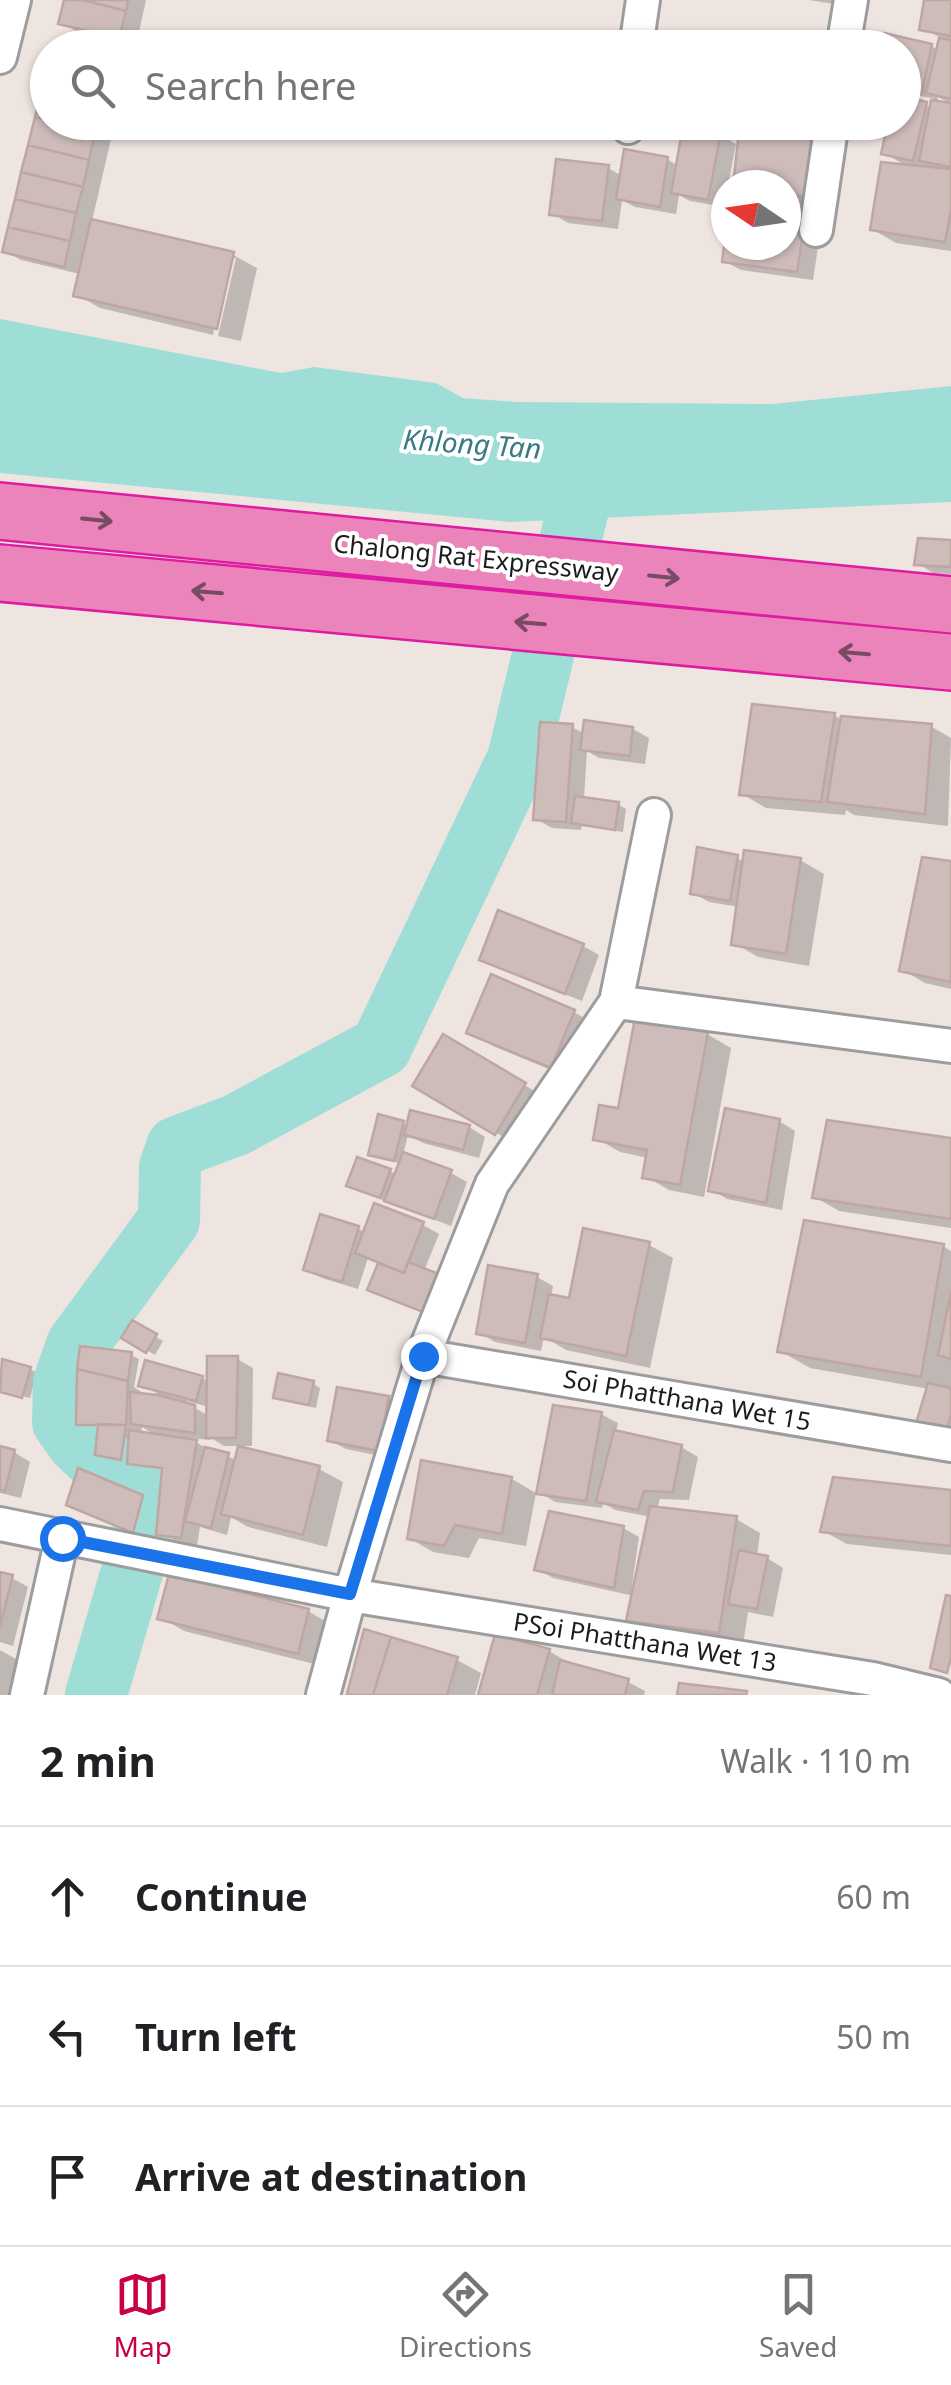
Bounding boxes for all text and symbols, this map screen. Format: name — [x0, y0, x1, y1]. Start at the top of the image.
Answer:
search box — [30, 30, 921, 140]
icon: search — [65, 58, 120, 113]
text: Search here — [145, 59, 356, 111]
north arrow — [711, 170, 801, 260]
water label: Khlong Tan — [402, 419, 542, 467]
one-way arrow — [80, 511, 113, 530]
street label: Chalong Rat Expressway — [332, 525, 620, 589]
one-way arrow — [648, 567, 680, 586]
one-way arrow — [191, 583, 223, 602]
one-way arrow — [515, 613, 547, 632]
one-way arrow — [838, 643, 871, 662]
route end — [401, 1334, 447, 1380]
street label: Soi Phatthana Wet 15 — [561, 1360, 814, 1438]
route start — [40, 1516, 86, 1562]
street label: PSoi Phatthana Wet 13 — [511, 1603, 779, 1679]
text: 2 min — [40, 1732, 156, 1789]
text: Walk · 110 m — [720, 1739, 911, 1782]
icon: ahead — [40, 1869, 95, 1924]
text: Continue — [135, 1870, 308, 1922]
text: 60 m — [836, 1875, 911, 1918]
icon: left — [40, 2009, 95, 2064]
text: Turn left — [135, 2010, 297, 2062]
text: 50 m — [836, 2015, 911, 2058]
icon: arrive — [40, 2149, 95, 2204]
text: Arrive at destination — [135, 2150, 527, 2202]
tab: Map — [114, 2267, 172, 2365]
tab: Directions — [399, 2267, 532, 2365]
tab: Saved — [759, 2267, 837, 2365]

